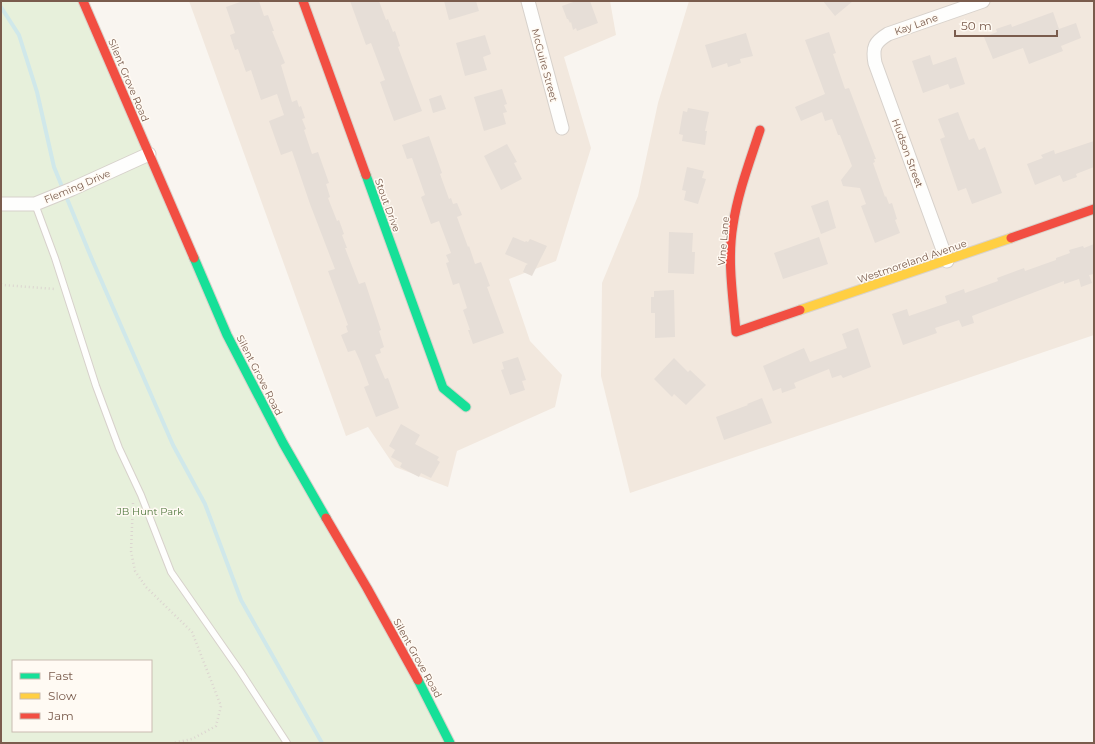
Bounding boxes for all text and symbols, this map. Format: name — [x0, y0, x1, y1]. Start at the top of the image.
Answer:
street label: Kay Lane — [893, 11, 940, 38]
scale bar — [955, 12, 1057, 38]
text: 50 m — [961, 18, 992, 33]
street label: McGuire Street — [529, 27, 561, 103]
street label: Silent Grove Road — [105, 37, 152, 124]
street label: Hudson Street — [889, 117, 926, 189]
street label: Fleming Drive — [42, 167, 112, 206]
street label: Stout Drive — [372, 177, 403, 234]
street label: Vine Lane — [715, 216, 732, 266]
street label: Westmoreland Avenue — [856, 237, 969, 286]
street label: Silent Grove Road — [234, 333, 286, 418]
park label: JB Hunt Park — [116, 505, 183, 518]
street label: Silent Grove Road — [390, 616, 445, 700]
legend — [12, 660, 152, 732]
text: Fast — [48, 668, 73, 683]
text: Slow — [48, 688, 77, 703]
text: Jam — [47, 708, 74, 723]

